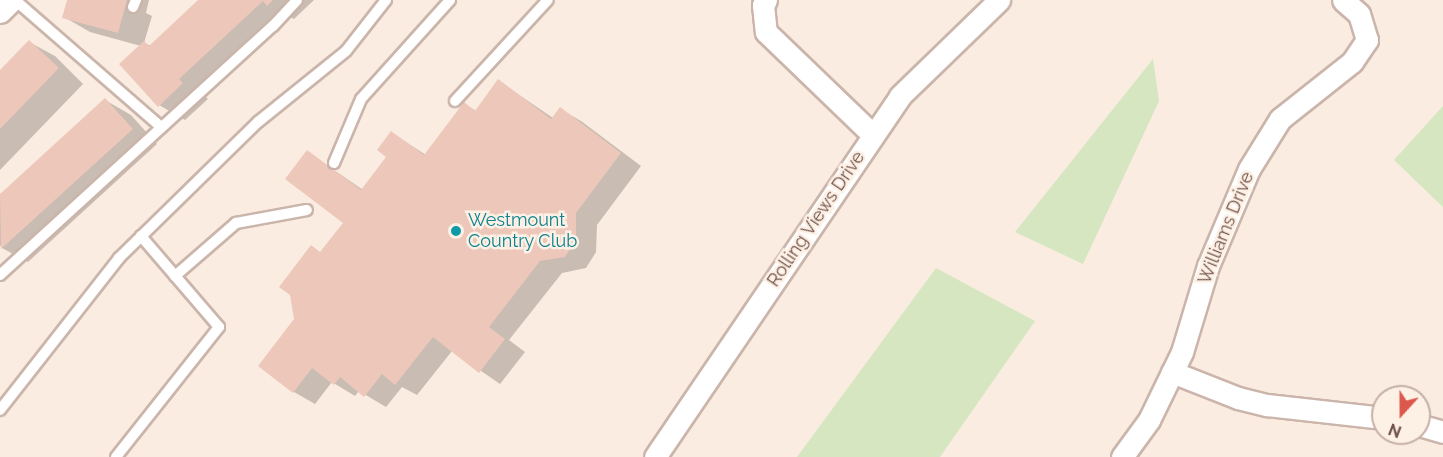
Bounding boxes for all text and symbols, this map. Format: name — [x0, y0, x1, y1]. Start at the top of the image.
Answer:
street label: Rolling Views Drive — [763, 147, 869, 291]
street label: Williams Drive — [1194, 169, 1258, 287]
place label: Westmount Country Club — [468, 210, 578, 252]
marker: Westmount Country Club — [449, 224, 463, 238]
north arrow — [1371, 385, 1431, 445]
text: N — [1386, 419, 1404, 441]

